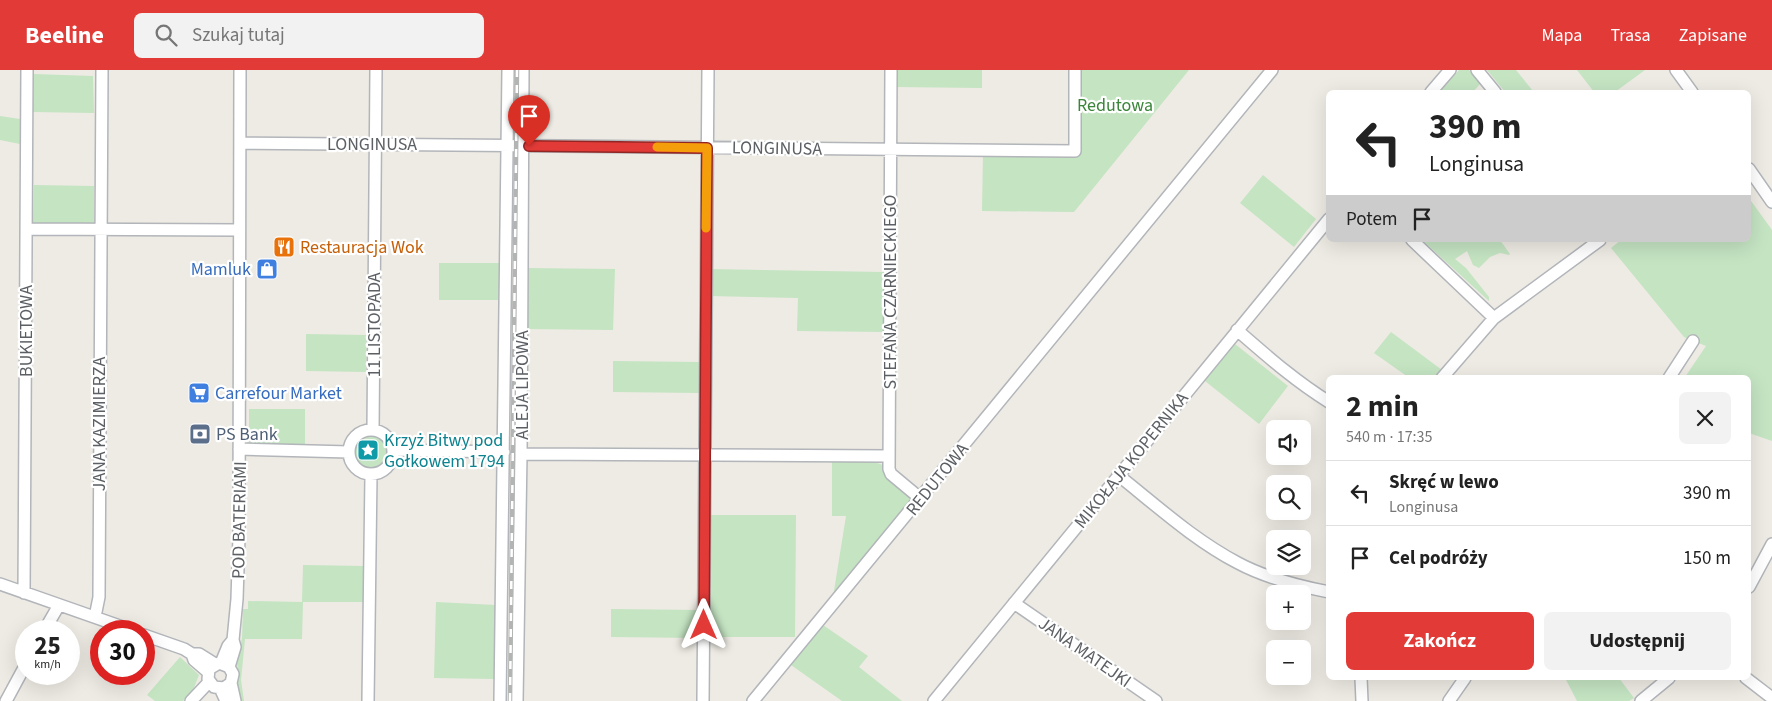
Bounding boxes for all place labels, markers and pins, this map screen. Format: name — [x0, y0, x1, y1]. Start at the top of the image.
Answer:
pin — [508, 95, 550, 146]
restaurant icon: Restauracja Wok — [272, 235, 296, 259]
place label: Restauracja Wok — [300, 235, 424, 260]
place label: Mamluk — [191, 257, 251, 282]
shop icon: Mamluk — [255, 257, 279, 281]
supermarket icon: Carrefour Market — [187, 381, 211, 405]
place label: Carrefour Market — [215, 381, 342, 406]
bank icon: PS Bank — [188, 422, 212, 446]
place label: PS Bank — [216, 422, 278, 447]
place label: Krzyż Bitwy pod Gołkowem 1794 — [384, 428, 505, 474]
place icon: Krzyż Bitwy pod Gołkowem 1794 — [356, 438, 380, 462]

